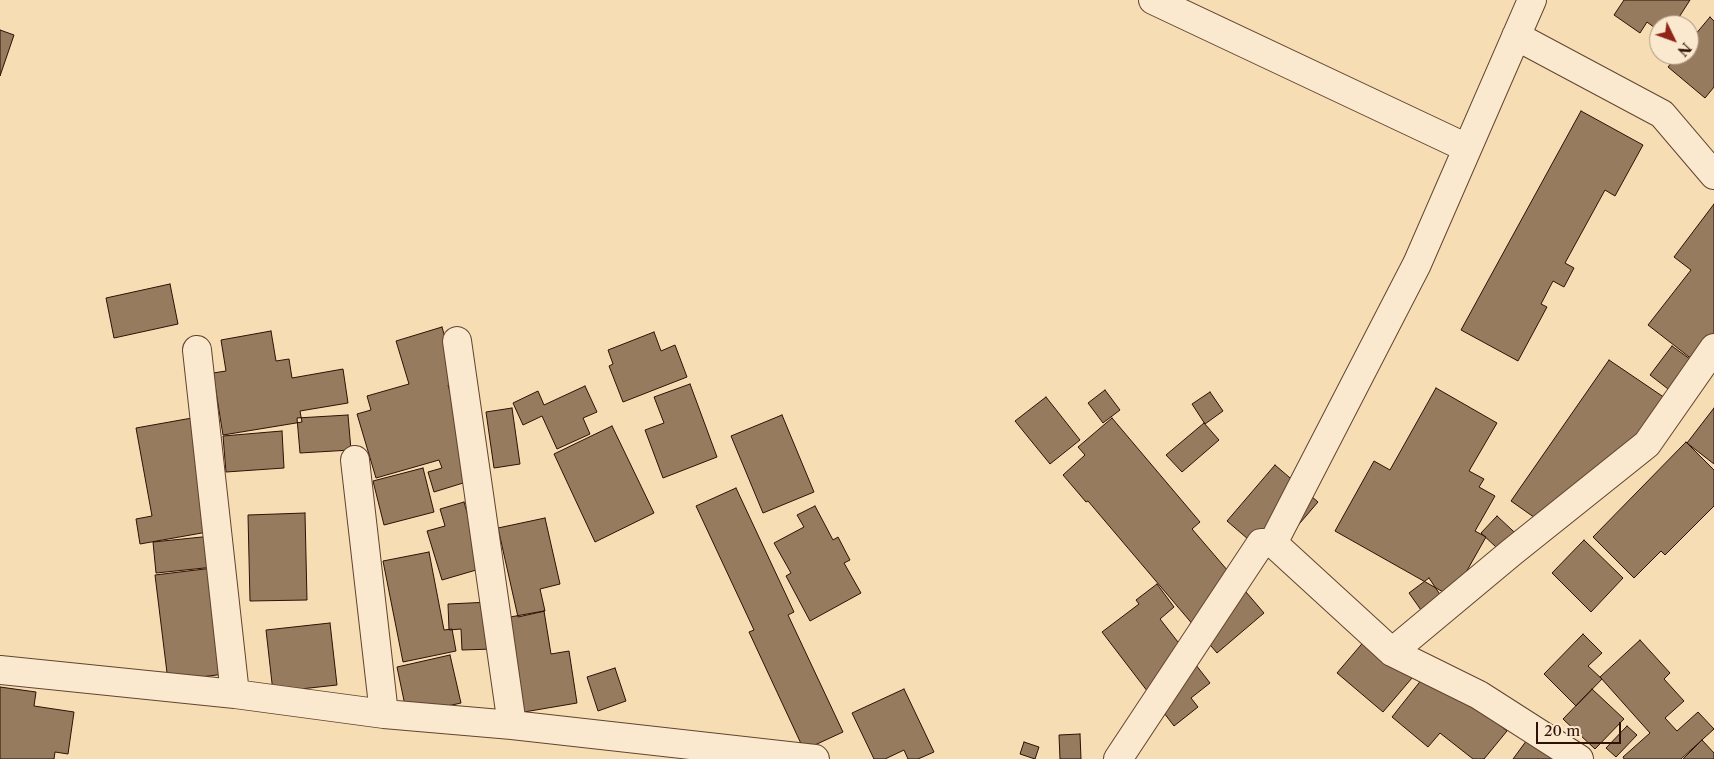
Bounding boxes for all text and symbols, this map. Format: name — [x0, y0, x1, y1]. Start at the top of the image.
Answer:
north arrow — [1649, 15, 1699, 65]
text: N — [1674, 39, 1695, 60]
scale bar — [1539, 712, 1624, 744]
text: 20 m — [1544, 721, 1580, 740]

